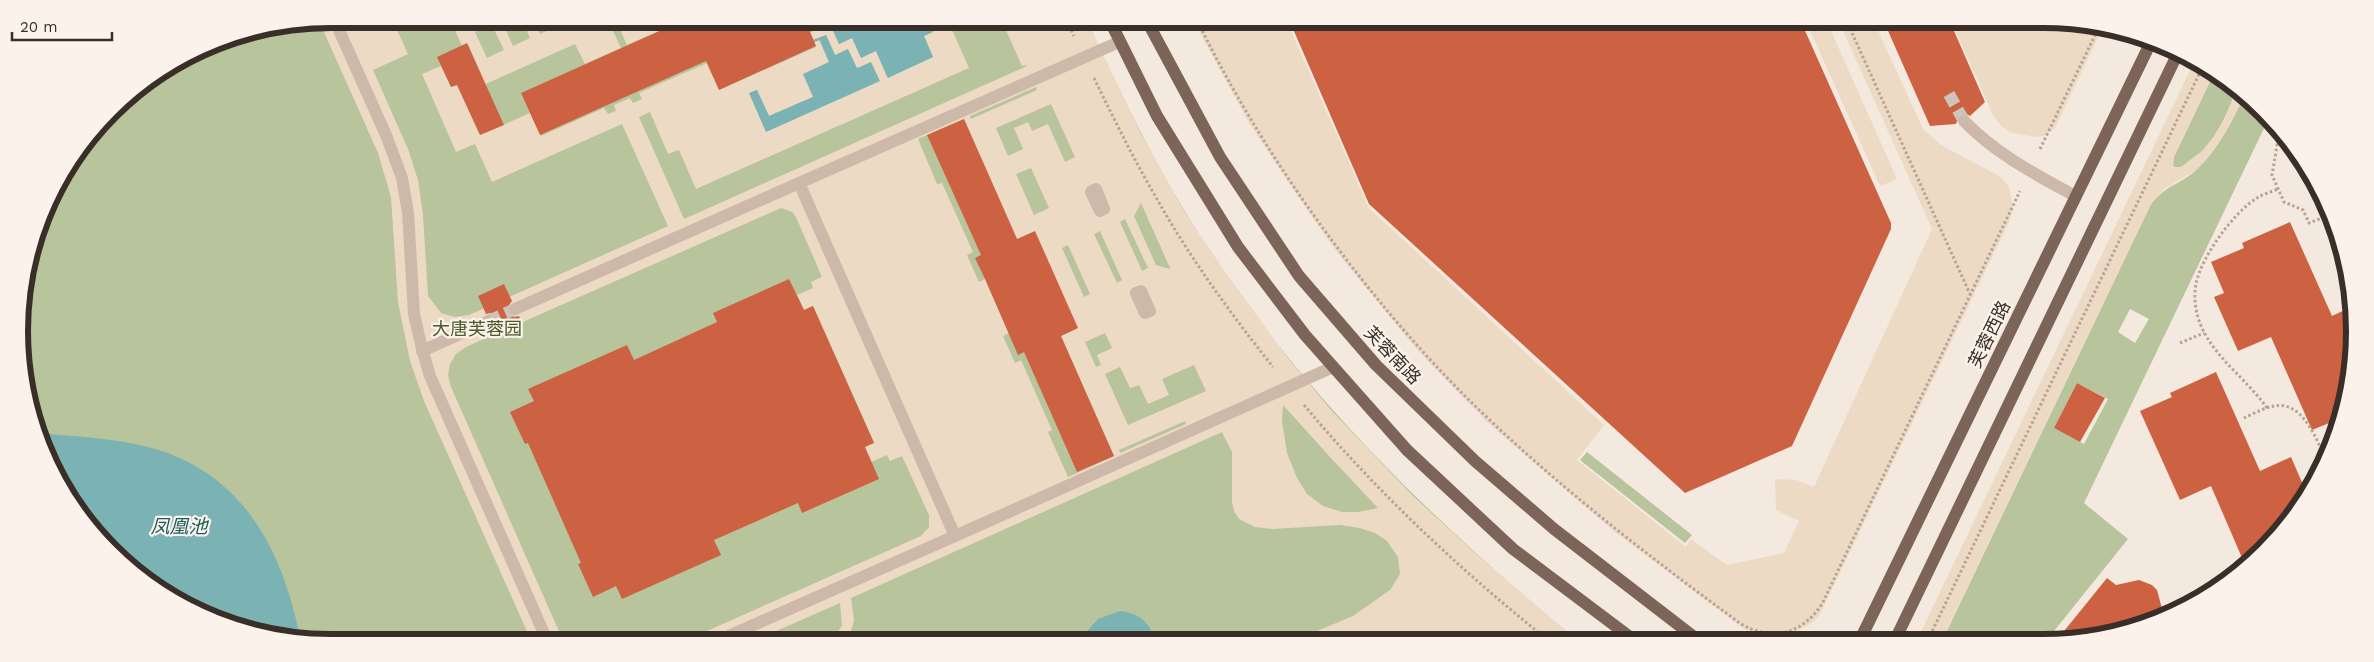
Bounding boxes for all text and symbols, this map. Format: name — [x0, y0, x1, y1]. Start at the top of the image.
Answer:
scale bar — [12, 10, 112, 42]
text: 20 m — [20, 18, 58, 36]
street label: 芙蓉西路 — [1964, 297, 2014, 371]
park label: 大唐芙蓉园 — [432, 318, 522, 339]
street label: 芙蓉南路 — [1360, 322, 1426, 388]
water label: 凤凰池 — [150, 515, 209, 538]

